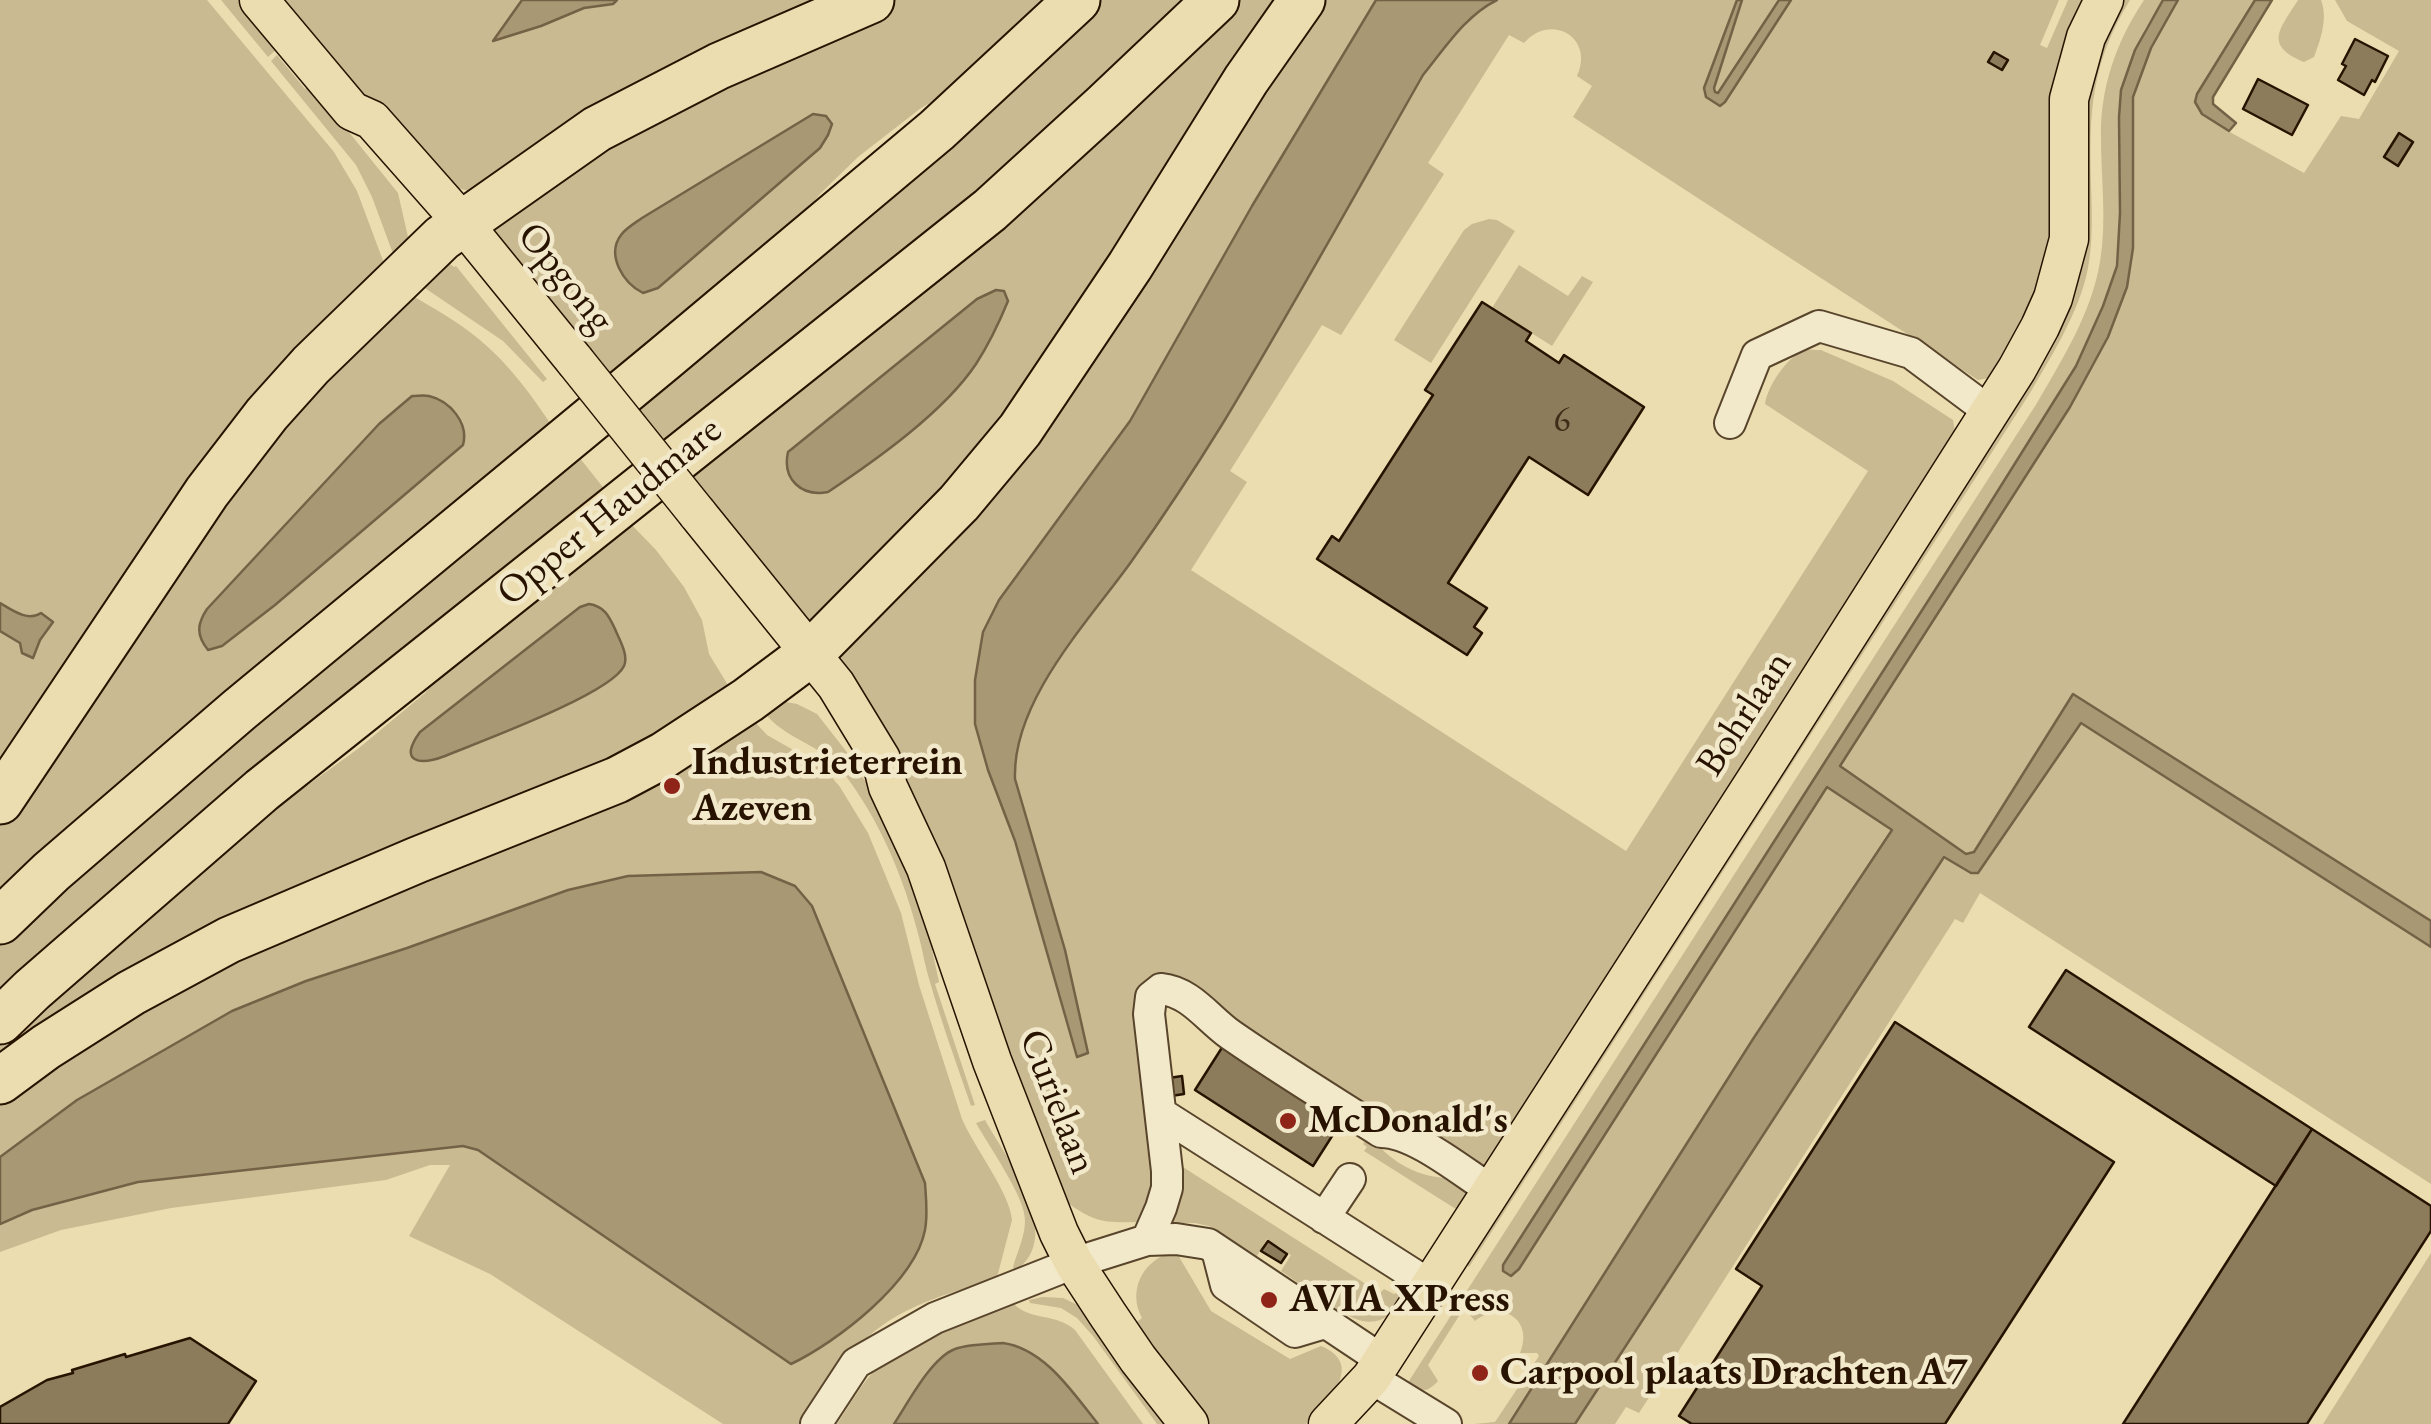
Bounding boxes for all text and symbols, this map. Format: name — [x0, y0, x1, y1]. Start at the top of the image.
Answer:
street label: Opgong — [506, 214, 624, 342]
house number: 6 — [1554, 400, 1570, 442]
street label: Opper Haudmare — [488, 407, 732, 617]
street label: Bohrlaan — [1687, 643, 1803, 785]
place label: Industrieterrein Azeven — [692, 739, 963, 833]
marker: Industrieterrein Azeven — [661, 775, 683, 797]
street label: Curielaan — [1008, 1023, 1106, 1181]
place label: McDonald's — [1308, 1097, 1508, 1145]
marker: McDonald's — [1277, 1110, 1299, 1132]
place label: AVIA XPress — [1289, 1276, 1510, 1324]
marker: AVIA XPress — [1258, 1289, 1280, 1311]
place label: Carpool plaats Drachten A7 — [1500, 1349, 1968, 1397]
marker: Carpool plaats Drachten A7 — [1469, 1362, 1491, 1384]

